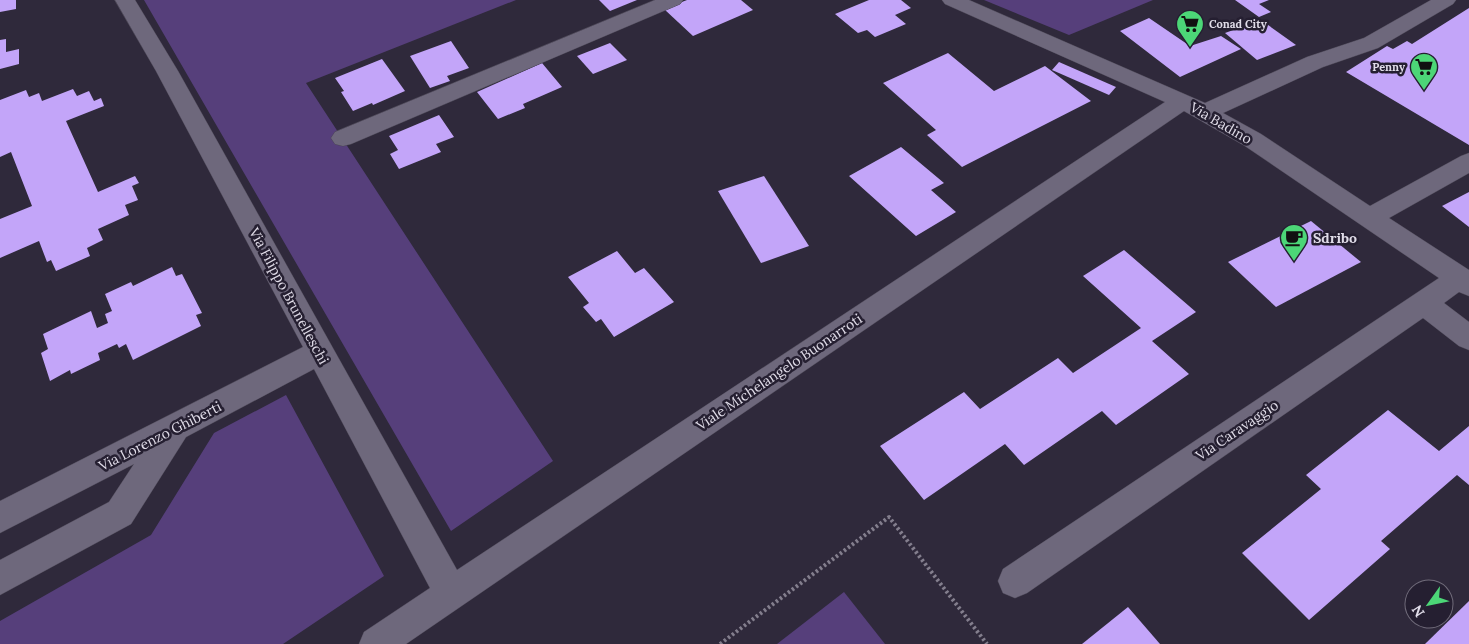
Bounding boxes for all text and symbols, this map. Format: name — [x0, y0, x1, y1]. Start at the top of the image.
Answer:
supermarket icon: Conad City — [1175, 9, 1205, 48]
place label: Conad City — [1209, 17, 1268, 31]
supermarket icon: Penny — [1409, 52, 1439, 91]
place label: Penny — [1372, 60, 1406, 74]
street label: Via Badino — [1186, 98, 1255, 148]
cafe icon: Sdribo — [1279, 223, 1309, 262]
street label: Via Filippo Brunelleschi — [245, 224, 333, 367]
place label: Sdribo — [1313, 229, 1357, 247]
street label: Viale Michelangelo Buonarroti — [692, 310, 865, 435]
street label: Via Caravaggio — [1191, 396, 1282, 465]
street label: Via Lorenzo Ghiberti — [95, 397, 224, 475]
north arrow — [1404, 579, 1454, 629]
text: N — [1408, 601, 1429, 621]

